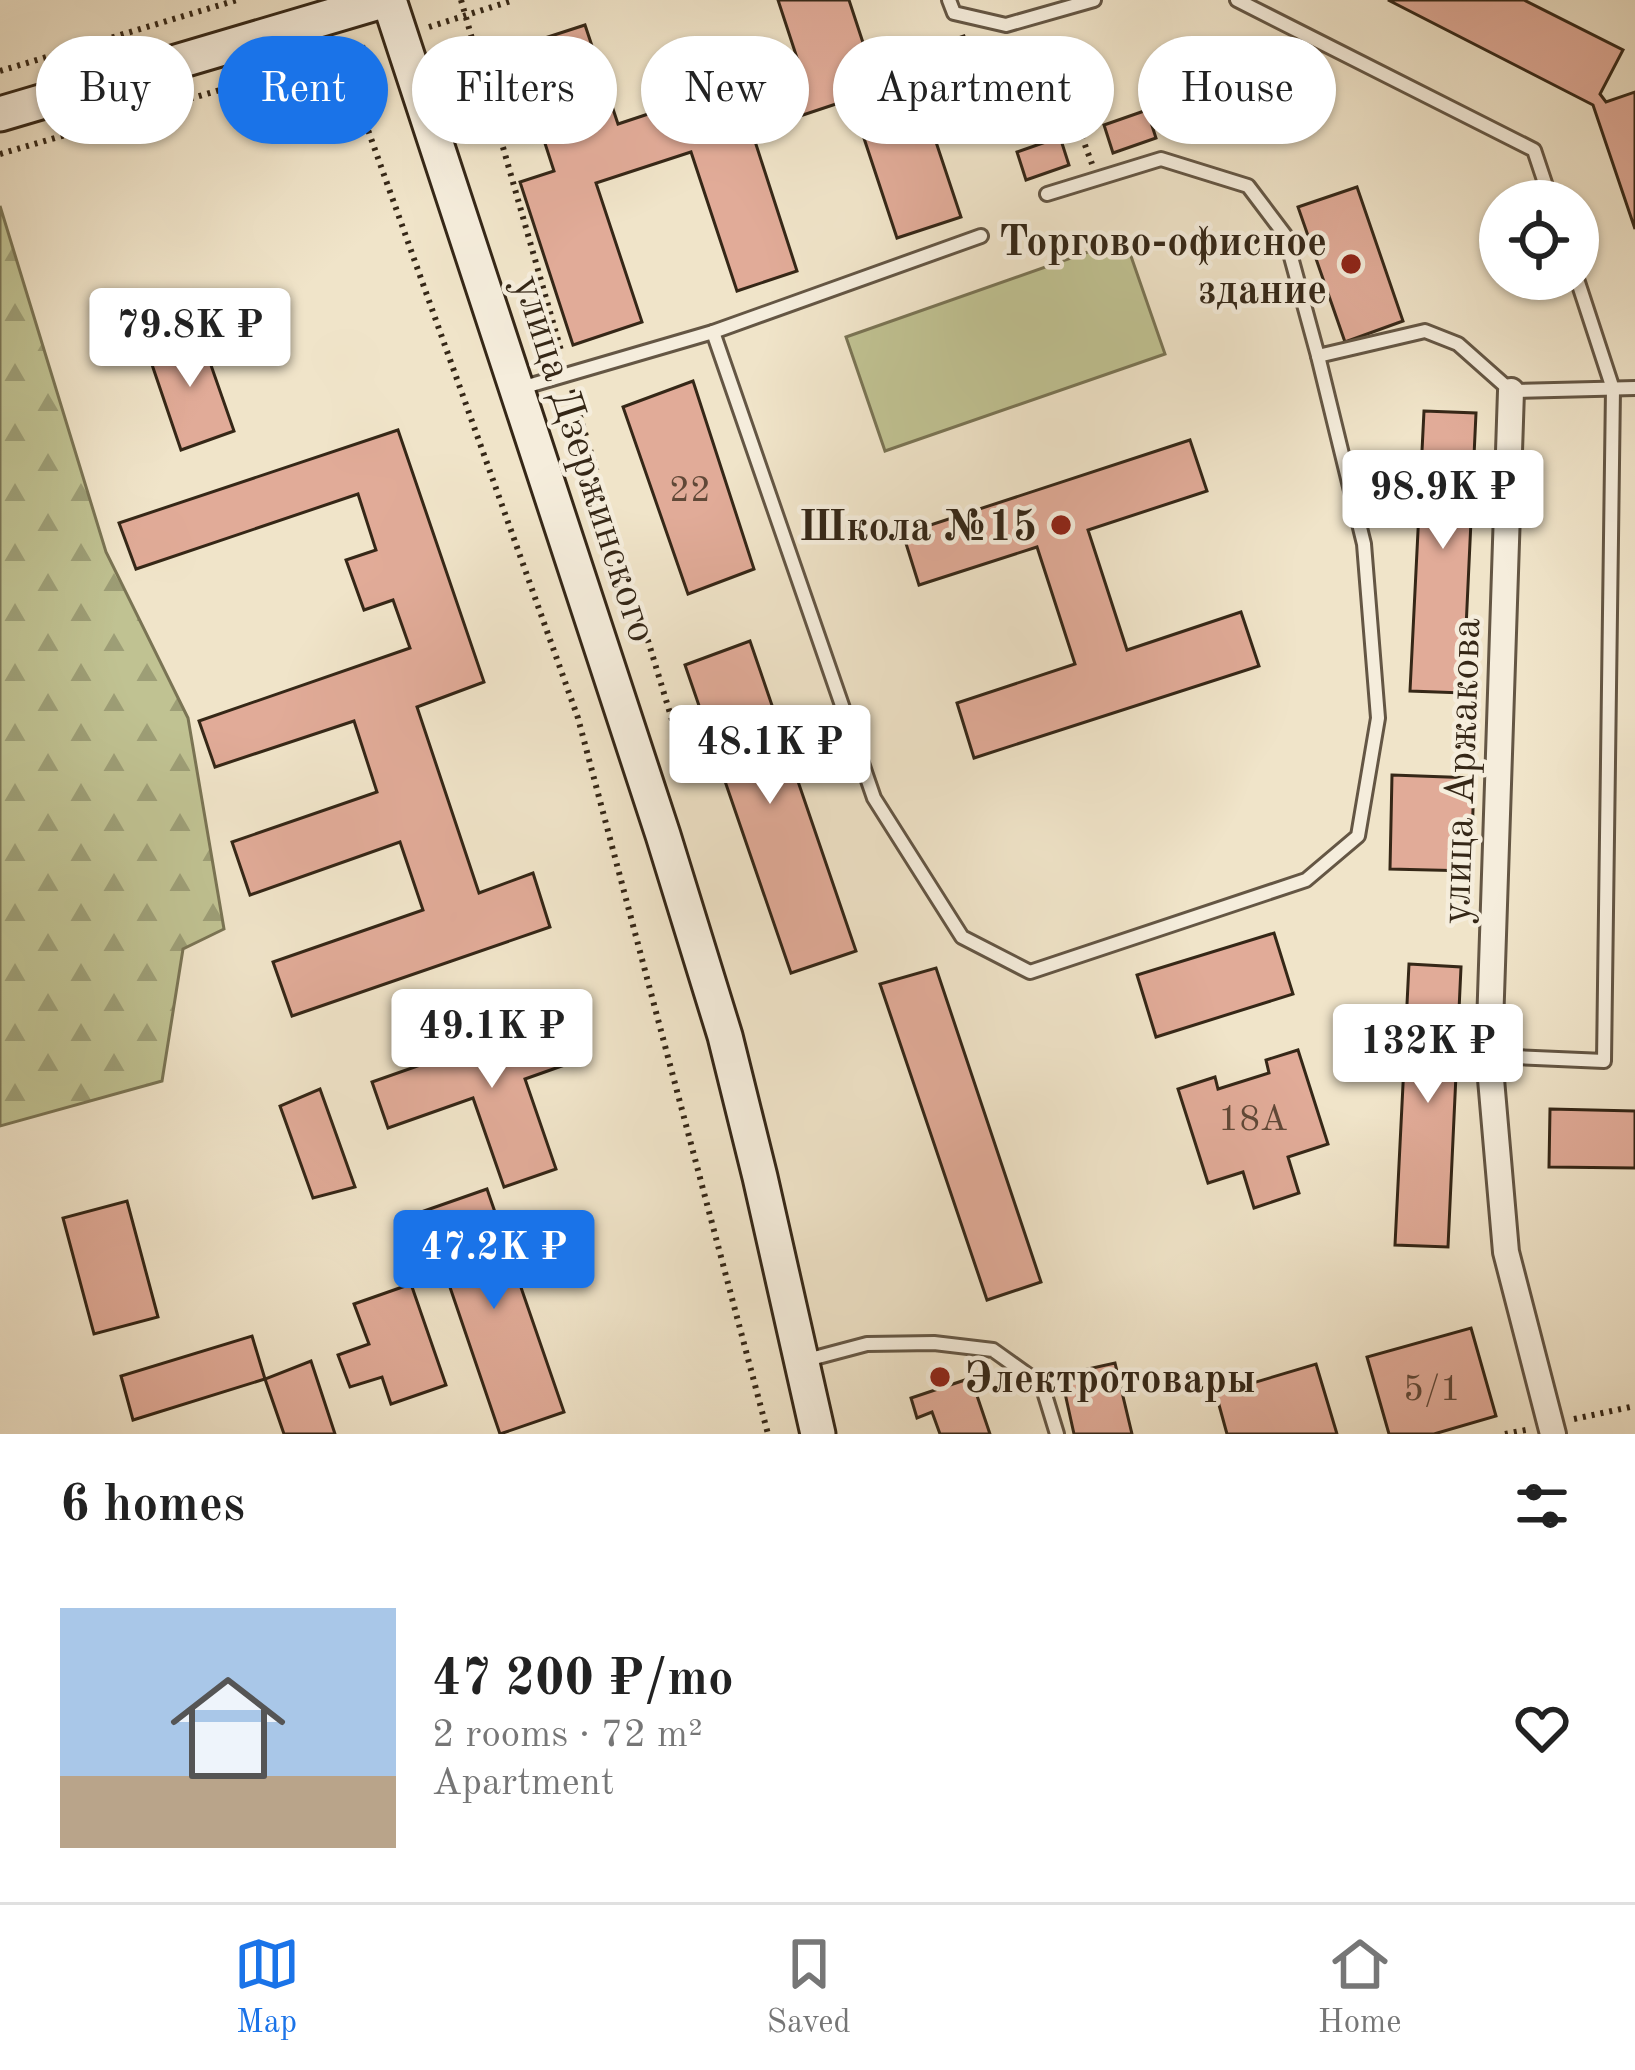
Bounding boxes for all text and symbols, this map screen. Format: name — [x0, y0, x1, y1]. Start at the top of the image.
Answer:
chip: Buy — [36, 36, 194, 144]
chip: Rent — [218, 36, 388, 144]
chip: Filters — [412, 36, 617, 144]
chip: New — [641, 36, 809, 144]
chip: Apartment — [833, 36, 1114, 144]
chip: House — [1138, 36, 1336, 144]
map controls — [1479, 180, 1599, 300]
button: locate — [1479, 180, 1599, 300]
place label: Торгово-офисное здание — [999, 223, 1327, 313]
marker: Торгово-офисное здание — [1338, 251, 1364, 277]
street label: улица Дзержинского — [504, 271, 662, 648]
pin: 79.8K ₽ — [79, 288, 301, 390]
text: 79.8K ₽ — [116, 307, 264, 346]
pin: 98.9K ₽ — [1332, 450, 1554, 552]
text: 98.9K ₽ — [1369, 469, 1517, 508]
house number: 22 — [669, 474, 711, 510]
place label: Школа №15 — [799, 508, 1037, 550]
marker: Школа №15 — [1048, 512, 1074, 538]
street label: улица Аржакова — [1437, 617, 1489, 925]
pin: 48.1K ₽ — [659, 705, 881, 807]
text: 48.1K ₽ — [696, 724, 844, 763]
pin: 49.1K ₽ — [381, 989, 603, 1091]
pin: 132K ₽ — [1330, 1004, 1526, 1106]
text: 49.1K ₽ — [418, 1008, 566, 1047]
text: 132K ₽ — [1360, 1023, 1496, 1062]
house number: 18А — [1218, 1103, 1288, 1139]
pin: 47.2K ₽ — [383, 1210, 605, 1312]
text: 47.2K ₽ — [420, 1229, 568, 1268]
place label: Электротовары — [964, 1359, 1256, 1402]
marker: Электротовары — [927, 1364, 953, 1390]
house number: 5/1 — [1403, 1373, 1461, 1409]
icon: filters — [1509, 1473, 1575, 1539]
text: 6 homes — [60, 1481, 245, 1532]
text: 47 200 ₽/mo — [432, 1655, 734, 1706]
icon: home — [156, 1656, 300, 1800]
icon: heart — [1509, 1695, 1575, 1761]
text: 2 rooms · 72 m² — [432, 1716, 703, 1755]
text: Apartment — [432, 1764, 615, 1803]
tab: Map — [234, 1931, 300, 2044]
tab: Saved — [767, 1931, 851, 2044]
tab: Home — [1318, 1931, 1401, 2044]

